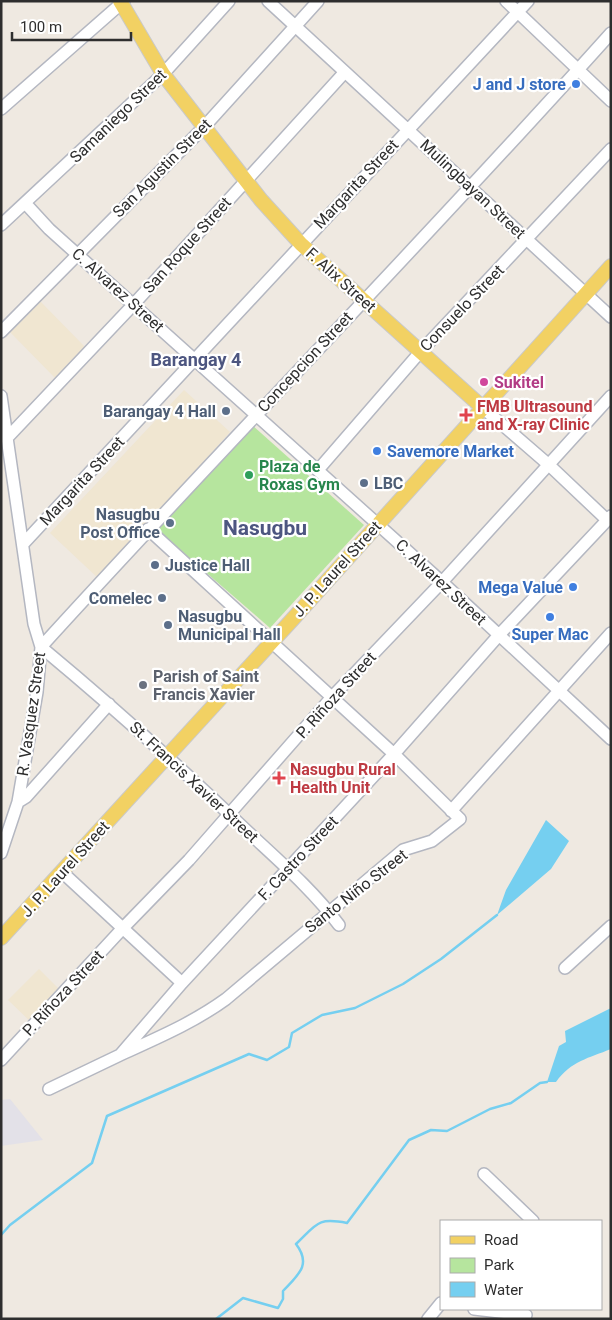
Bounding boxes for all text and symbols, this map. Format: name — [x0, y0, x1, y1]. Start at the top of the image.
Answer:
scale bar — [12, 10, 131, 42]
text: 100 m — [20, 18, 62, 36]
street label: Samaniego Street — [66, 65, 170, 167]
place label: J and J store — [473, 75, 566, 94]
marker: J and J store — [570, 78, 582, 90]
street label: San Agustin Street — [109, 115, 215, 221]
street label: Margarita Street — [310, 135, 402, 233]
street label: Mulingbayan Street — [416, 135, 530, 243]
street label: San Roque Street — [139, 193, 235, 297]
street label: C. Alvarez Street — [68, 244, 168, 336]
street label: F. Alix Street — [302, 244, 380, 316]
street label: Consuelo Street — [416, 261, 508, 355]
street label: Concepcion Street — [254, 308, 356, 416]
district label: Barangay 4 — [151, 349, 241, 370]
place label: Sukitel — [494, 373, 544, 392]
marker: Sukitel — [478, 376, 490, 388]
place label: FMB Ultrasound and X-ray Clinic — [477, 397, 593, 434]
place label: Barangay 4 Hall — [103, 402, 216, 421]
marker: Barangay 4 Hall — [220, 405, 232, 417]
marker: FMB Ultrasound and X-ray Clinic — [459, 408, 473, 422]
street label: Margarita Street — [36, 432, 128, 530]
place label: Savemore Market — [387, 442, 515, 461]
marker: Savemore Market — [371, 445, 383, 457]
place label: Plaza de Roxas Gym — [259, 457, 340, 494]
marker: Plaza de Roxas Gym — [243, 469, 255, 481]
place label: LBC — [374, 474, 403, 493]
marker: LBC — [358, 477, 370, 489]
place label: Nasugbu Post Office — [80, 505, 160, 542]
district label: Nasugbu — [223, 516, 307, 540]
marker: Nasugbu Post Office — [164, 517, 176, 529]
street label: J. P. Laurel Street — [289, 517, 385, 621]
street label: C. Alvarez Street — [392, 535, 490, 629]
place label: Justice Hall — [165, 556, 250, 575]
marker: Justice Hall — [149, 559, 161, 571]
place label: Mega Value — [478, 578, 563, 597]
marker: Mega Value — [567, 581, 579, 593]
place label: Comelec — [89, 589, 152, 608]
marker: Comelec — [156, 592, 168, 604]
place label: Nasugbu Municipal Hall — [178, 607, 281, 644]
marker: Super Mac — [544, 611, 556, 623]
marker: Nasugbu Municipal Hall — [162, 619, 174, 631]
place label: Super Mac — [511, 625, 589, 644]
street label: P. Riñoza Street — [292, 648, 380, 742]
street label: R. Vasquez Street — [13, 651, 49, 777]
place label: Parish of Saint Francis Xavier — [153, 667, 259, 704]
marker: Parish of Saint Francis Xavier — [137, 679, 149, 691]
street label: St. Francis Xavier Street — [126, 717, 262, 847]
place label: Nasugbu Rural Health Unit — [290, 760, 396, 797]
marker: Nasugbu Rural Health Unit — [272, 771, 286, 785]
street label: F. Castro Street — [254, 812, 342, 904]
street label: J. P. Laurel Street — [17, 817, 113, 921]
street label: Santo Niño Street — [301, 845, 411, 937]
street label: P. Riñoza Street — [18, 946, 108, 1040]
legend — [440, 1220, 602, 1310]
text: Road — [484, 1231, 518, 1249]
text: Park — [484, 1256, 515, 1274]
text: Water — [484, 1281, 523, 1299]

